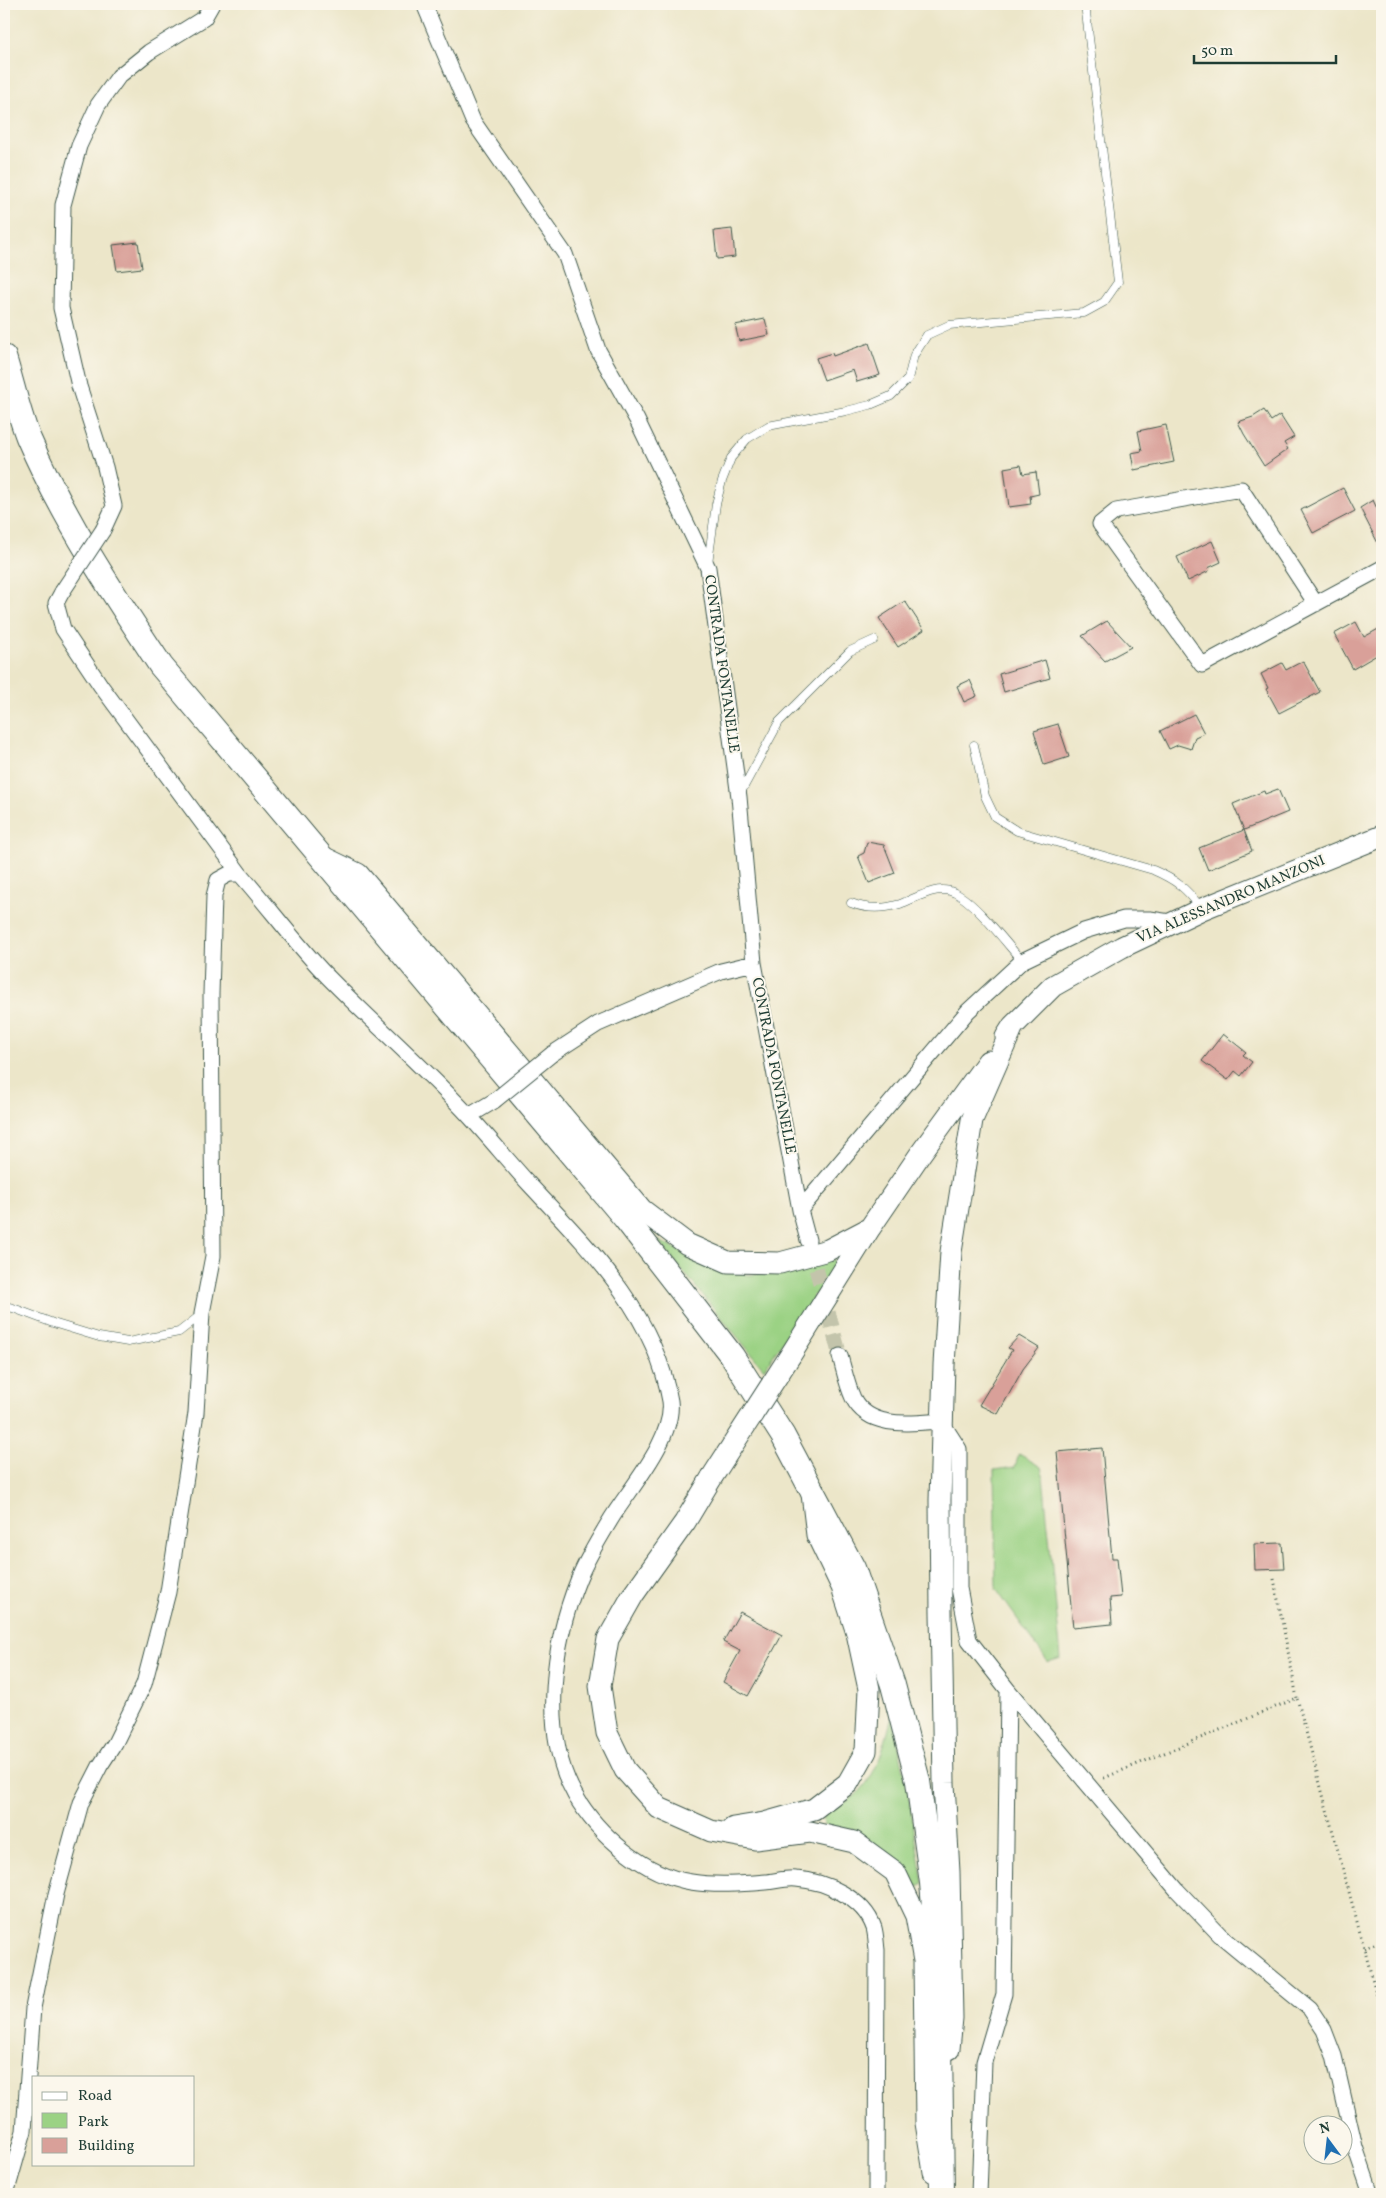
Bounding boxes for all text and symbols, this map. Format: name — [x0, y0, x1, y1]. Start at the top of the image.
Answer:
scale bar — [1194, 32, 1336, 64]
text: 50 m — [1201, 41, 1233, 62]
street label: CONTRADA FONTANELLE — [698, 574, 744, 754]
street label: VIA ALESSANDRO MANZONI — [1133, 851, 1329, 949]
street label: CONTRADA FONTANELLE — [746, 976, 800, 1156]
legend — [32, 2076, 195, 2166]
text: Road — [78, 2086, 112, 2107]
text: Park — [78, 2112, 109, 2133]
north arrow — [1304, 2116, 1354, 2166]
text: N — [1318, 2118, 1332, 2139]
text: Building — [78, 2136, 135, 2157]

